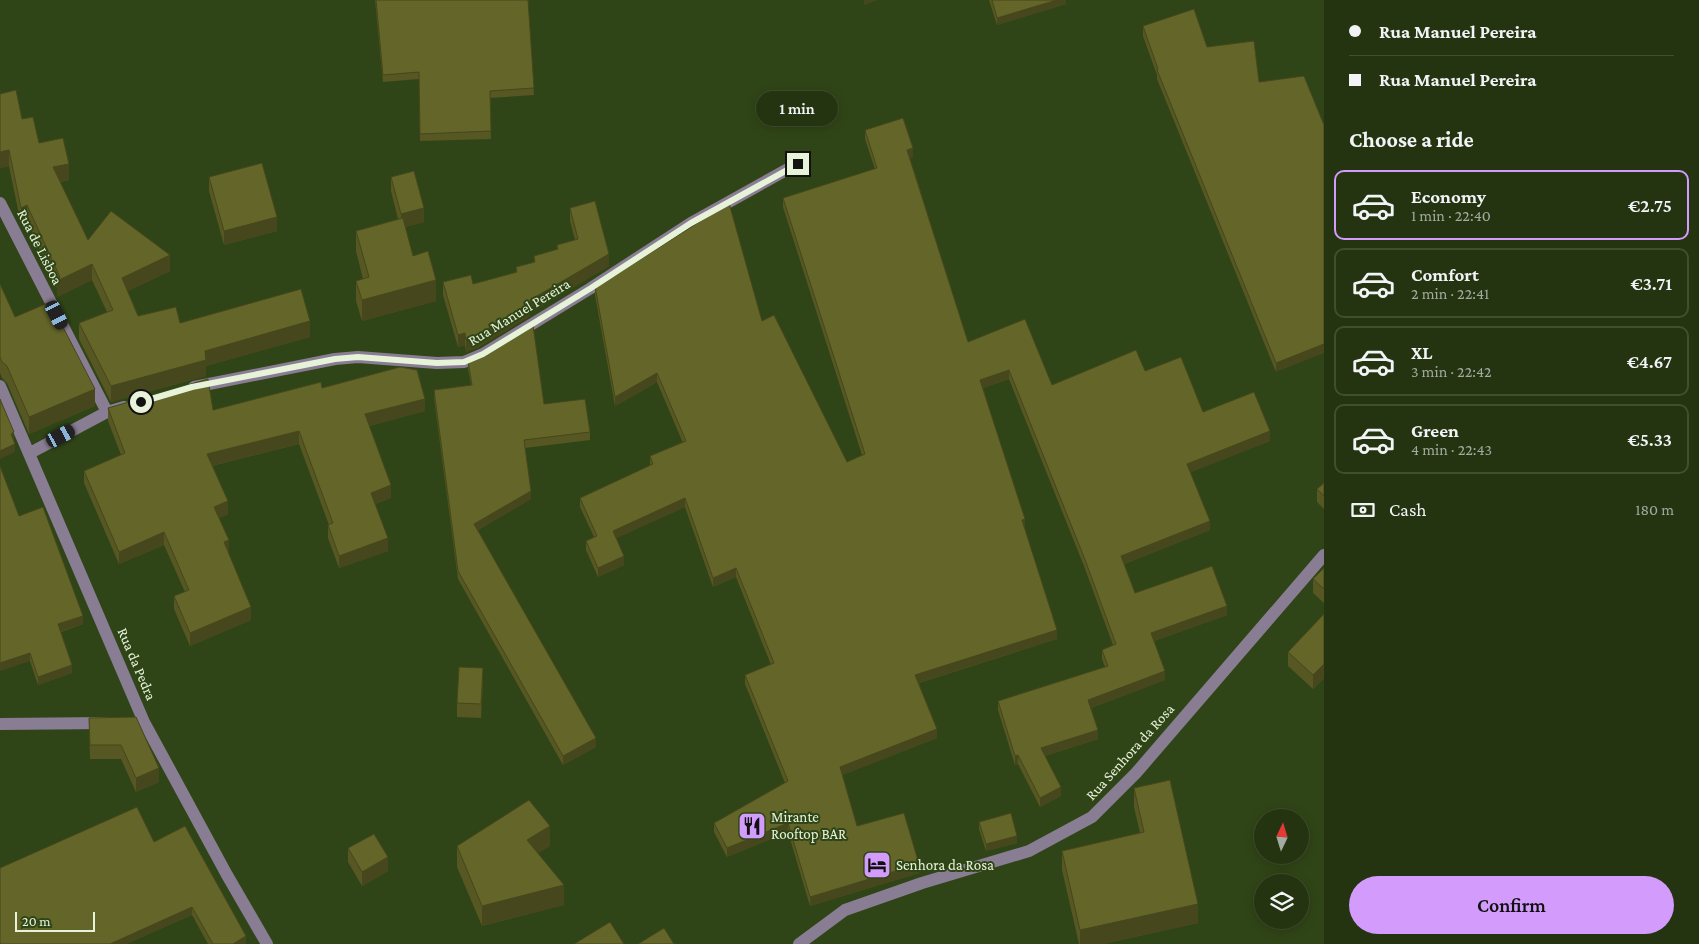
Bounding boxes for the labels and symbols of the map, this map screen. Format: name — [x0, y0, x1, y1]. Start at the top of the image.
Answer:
callout: 1 min — [757, 91, 839, 126]
route end — [787, 153, 809, 175]
street label: Rua de Lisboa — [14, 207, 66, 287]
street label: Rua Manuel Pereira — [465, 275, 573, 349]
car — [43, 298, 70, 332]
route start — [130, 391, 152, 413]
car — [44, 422, 77, 450]
street label: Rua da Pedra — [115, 625, 159, 703]
street label: Rua Senhora da Rosa — [1083, 701, 1177, 803]
place label: Mirante Rooftop BAR — [771, 809, 847, 843]
north arrow — [1254, 809, 1309, 864]
restaurant icon: Mirante Rooftop BAR — [737, 811, 767, 841]
hotel icon: Senhora da Rosa — [862, 850, 892, 880]
place label: Senhora da Rosa — [896, 857, 994, 873]
scale bar — [15, 909, 95, 932]

